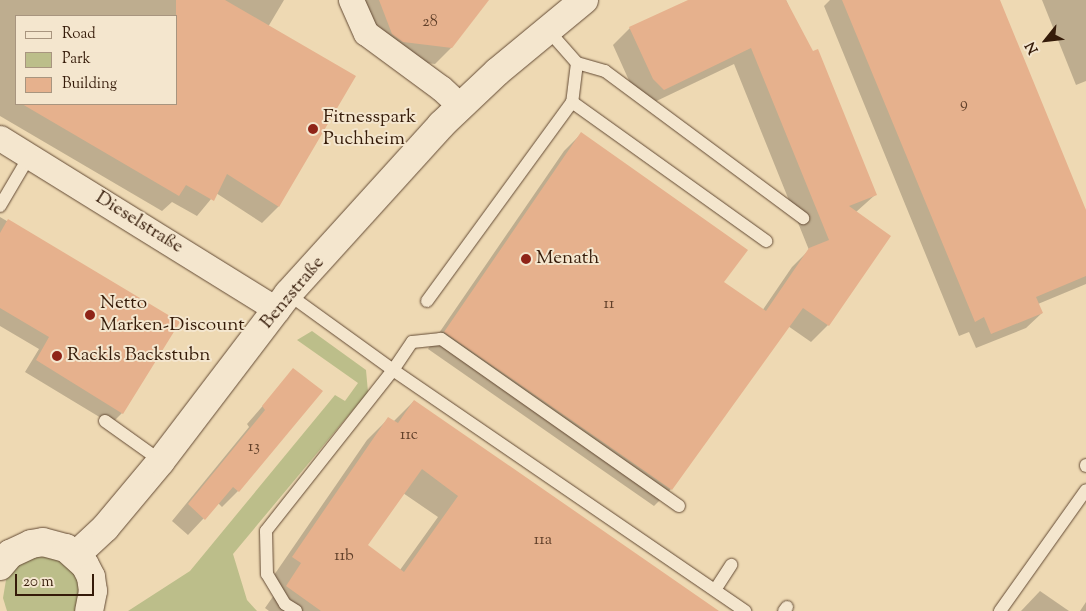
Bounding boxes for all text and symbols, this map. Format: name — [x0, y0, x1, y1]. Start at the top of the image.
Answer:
house number: 28 — [422, 13, 438, 33]
legend — [15, 15, 178, 105]
north arrow — [1021, 15, 1071, 65]
text: Road — [62, 24, 96, 45]
text: N — [1021, 38, 1044, 57]
text: Park — [62, 49, 91, 70]
text: Building — [62, 74, 117, 95]
house number: 9 — [960, 95, 968, 115]
place label: Fitnesspark Puchheim — [323, 107, 416, 151]
marker: Fitnesspark Puchheim — [307, 123, 319, 135]
street label: Dieselstraße — [91, 187, 187, 259]
place label: Menath — [536, 248, 599, 270]
street label: Benzstraße — [256, 252, 330, 334]
marker: Menath — [520, 253, 532, 265]
place label: Netto Marken-Discount — [100, 293, 245, 337]
house number: 11 — [604, 295, 614, 315]
marker: Netto Marken-Discount — [84, 309, 96, 321]
place label: Rackls Backstubn — [67, 345, 210, 367]
marker: Rackls Backstubn — [51, 350, 63, 362]
house number: 11c — [400, 426, 418, 446]
house number: 13 — [248, 438, 260, 458]
house number: 11a — [534, 531, 552, 551]
house number: 11b — [334, 547, 354, 567]
scale bar — [18, 564, 96, 596]
text: 20 m — [23, 572, 54, 593]

